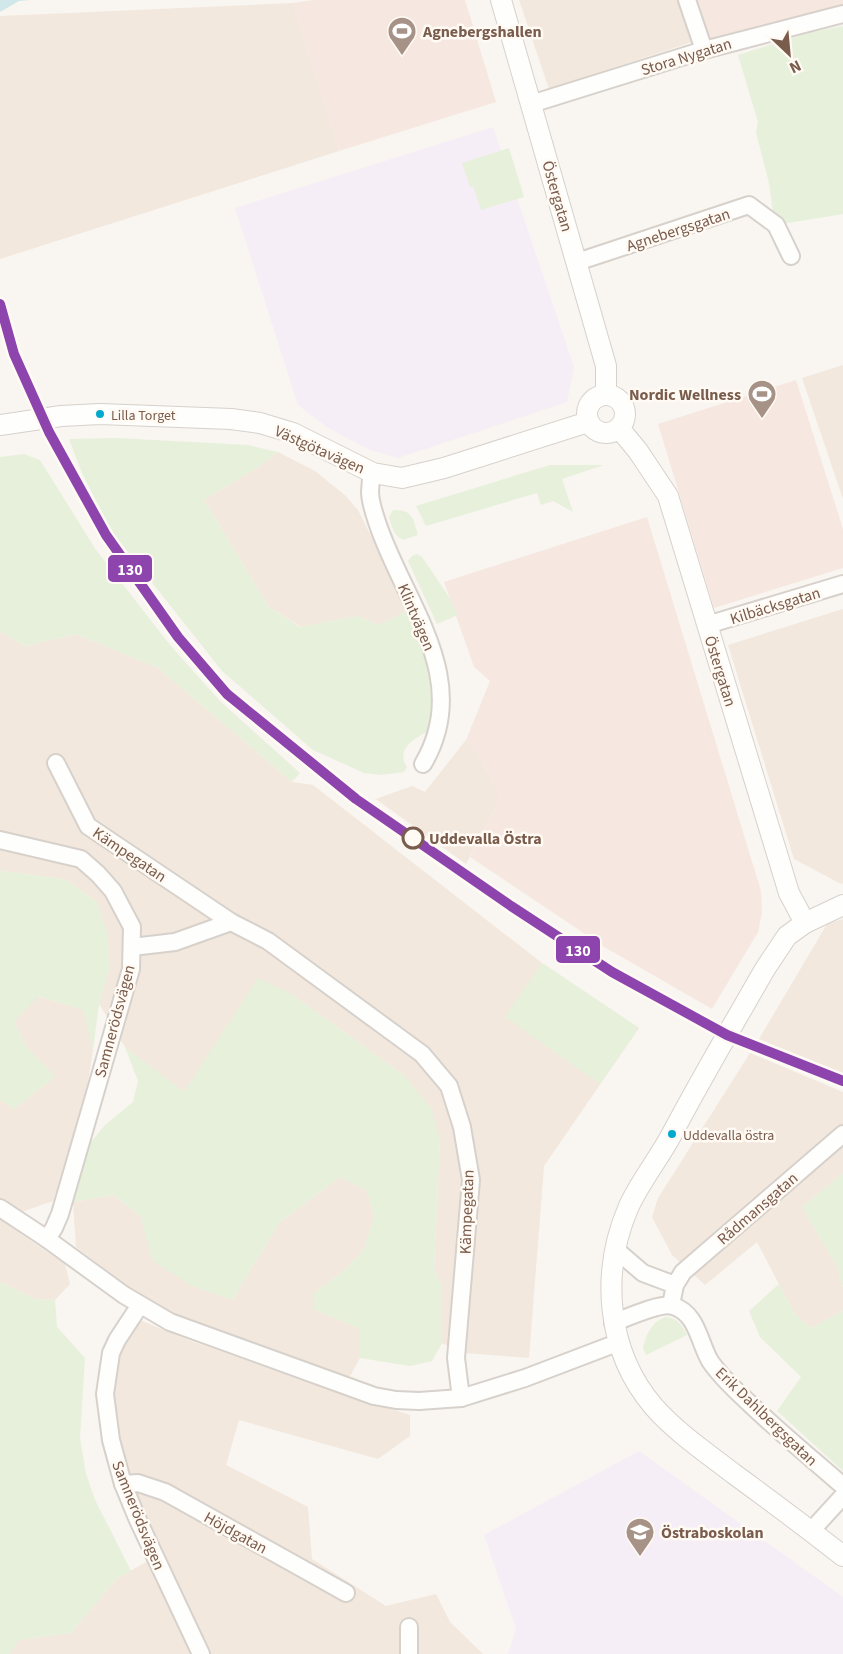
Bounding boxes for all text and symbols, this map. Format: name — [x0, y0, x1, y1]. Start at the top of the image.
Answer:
sports icon: Agnebergshallen — [386, 15, 418, 57]
place label: Agnebergshallen — [422, 21, 542, 43]
north arrow — [759, 24, 819, 84]
street label: Stora Nygatan — [638, 33, 734, 81]
text: N — [786, 54, 805, 79]
street label: Östergatan — [536, 158, 578, 234]
street label: Agnebergsgatan — [624, 203, 733, 257]
sports icon: Nordic Wellness — [746, 378, 778, 420]
place label: Nordic Wellness — [629, 384, 741, 406]
place label: Lilla Torget — [111, 406, 176, 426]
marker: Lilla Torget — [94, 408, 106, 420]
street label: Västgötavägen — [271, 420, 368, 480]
line badge: 130 — [107, 554, 153, 583]
text: 130 — [117, 559, 143, 581]
street label: Klintvägen — [392, 580, 440, 654]
street label: Kilbäcksgatan — [727, 582, 823, 630]
street label: Östergatan — [699, 633, 741, 709]
street label: Kämpegatan — [88, 822, 171, 888]
marker: Uddevalla Östra — [402, 827, 424, 849]
place label: Uddevalla Östra — [429, 828, 542, 850]
line badge: 130 — [555, 935, 601, 964]
text: 130 — [565, 940, 591, 962]
street label: Samnerödsvägen — [89, 962, 141, 1080]
place label: Uddevalla östra — [683, 1126, 774, 1146]
marker: Uddevalla östra — [666, 1128, 678, 1140]
street label: Rådmansgatan — [713, 1168, 803, 1250]
street label: Kämpegatan — [455, 1169, 479, 1255]
street label: Erik Dahlbergsgatan — [710, 1362, 822, 1471]
street label: Samnerödsvägen — [106, 1457, 170, 1573]
street label: Höjdgatan — [200, 1506, 271, 1559]
school or university icon: Östraboskolan — [624, 1516, 656, 1558]
place label: Östraboskolan — [661, 1522, 764, 1544]

